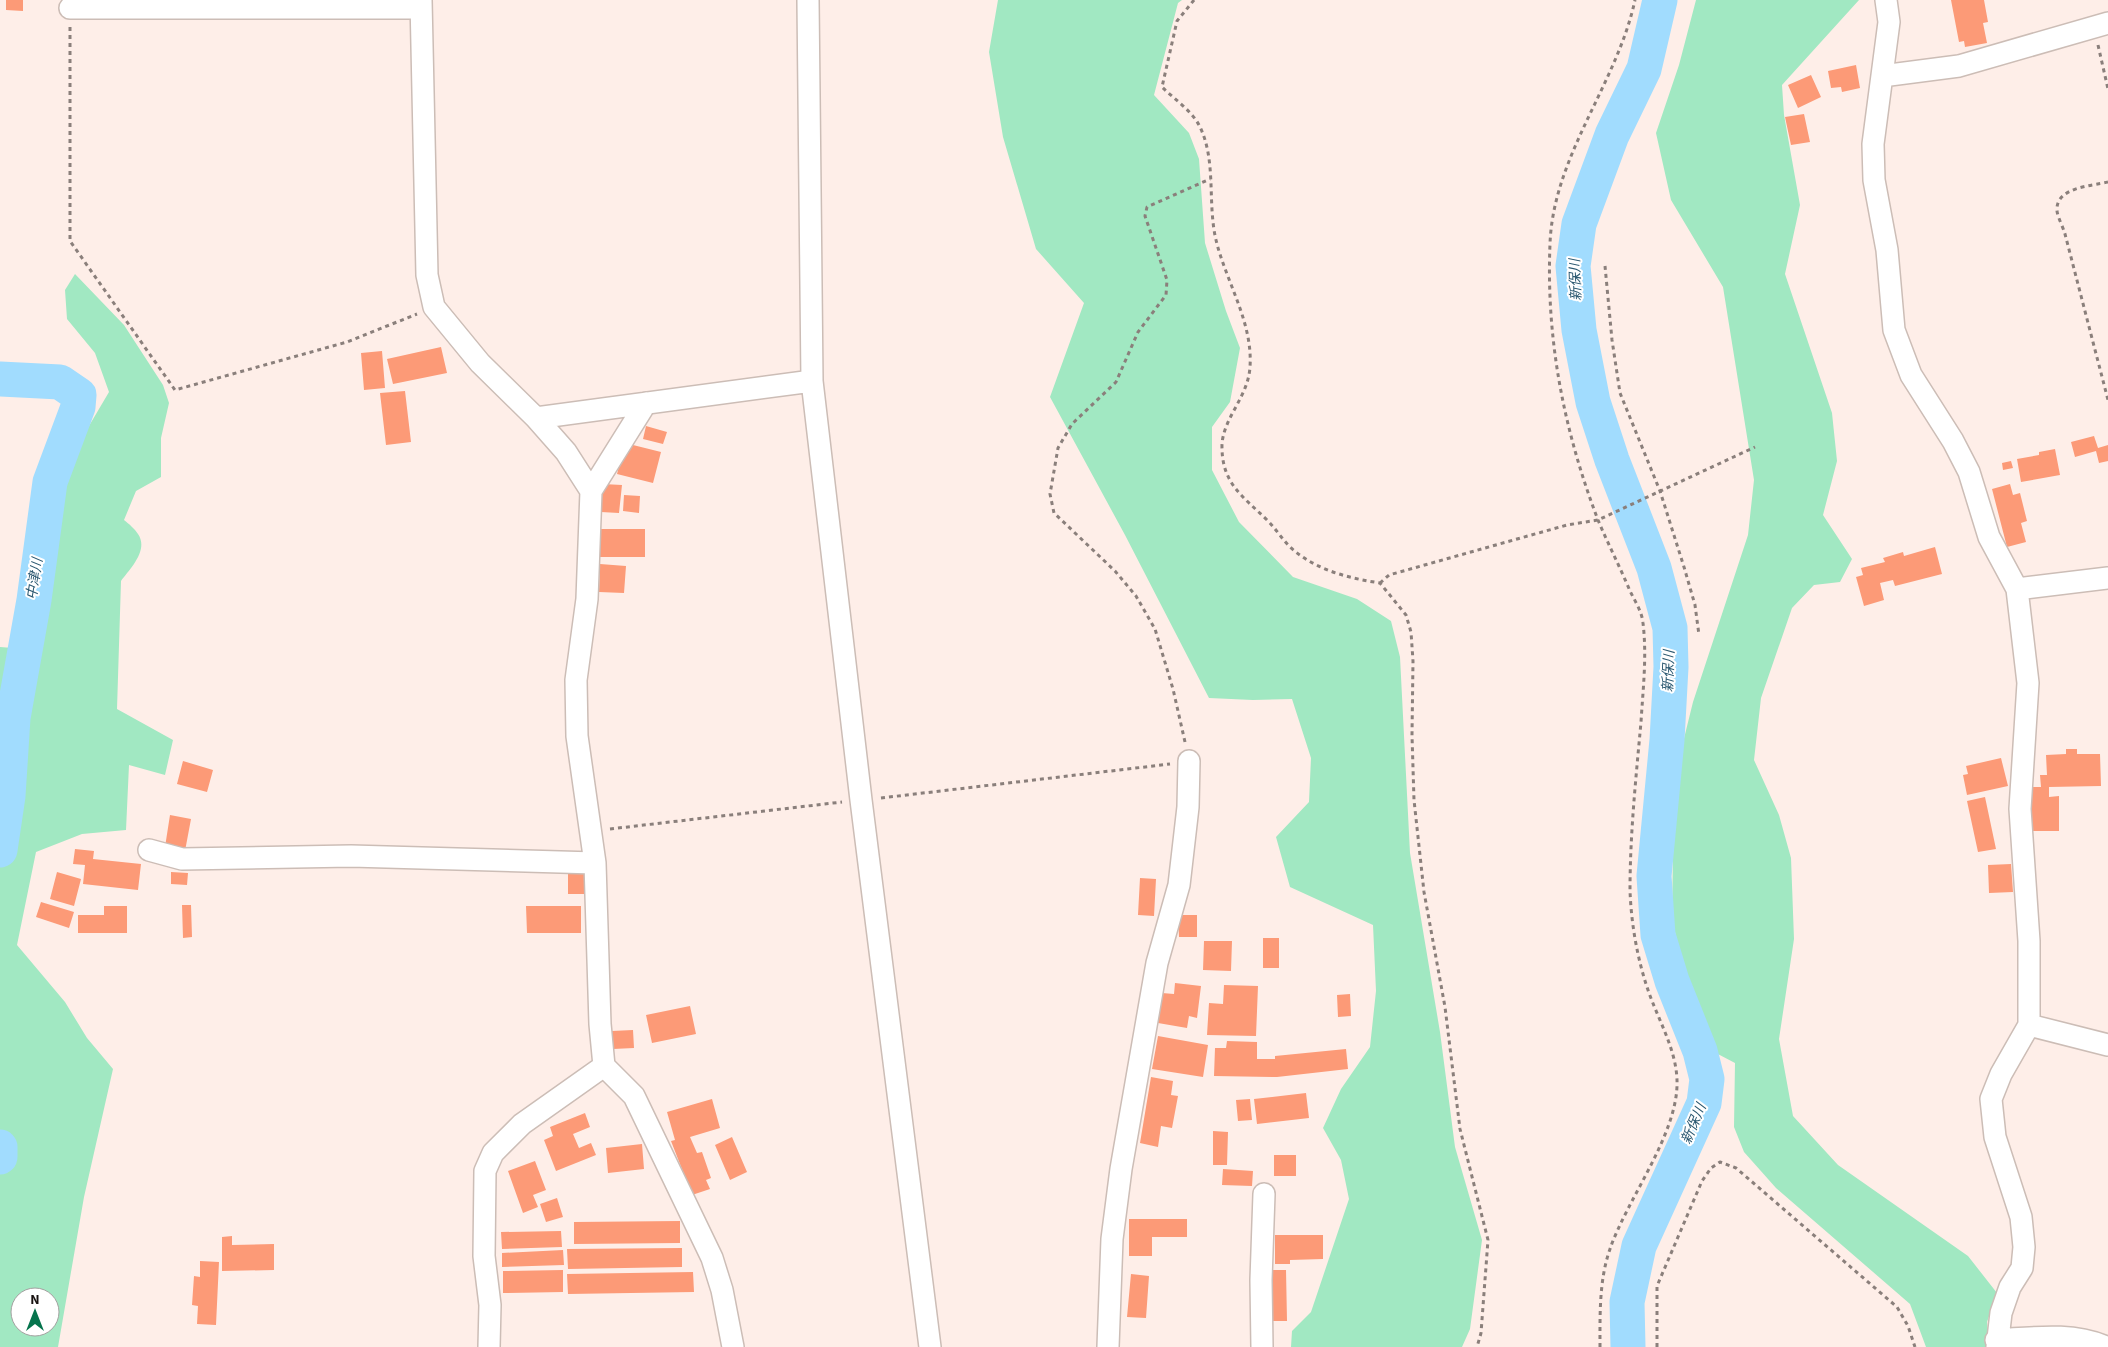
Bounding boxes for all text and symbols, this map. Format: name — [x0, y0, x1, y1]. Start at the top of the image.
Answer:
water label: 新保川 — [1565, 257, 1587, 301]
water label: 中津川 — [22, 555, 48, 601]
water label: 新保川 — [1658, 648, 1680, 692]
water label: 新保川 — [1677, 1099, 1712, 1147]
north arrow — [10, 1287, 60, 1337]
text: N — [30, 1290, 40, 1310]

